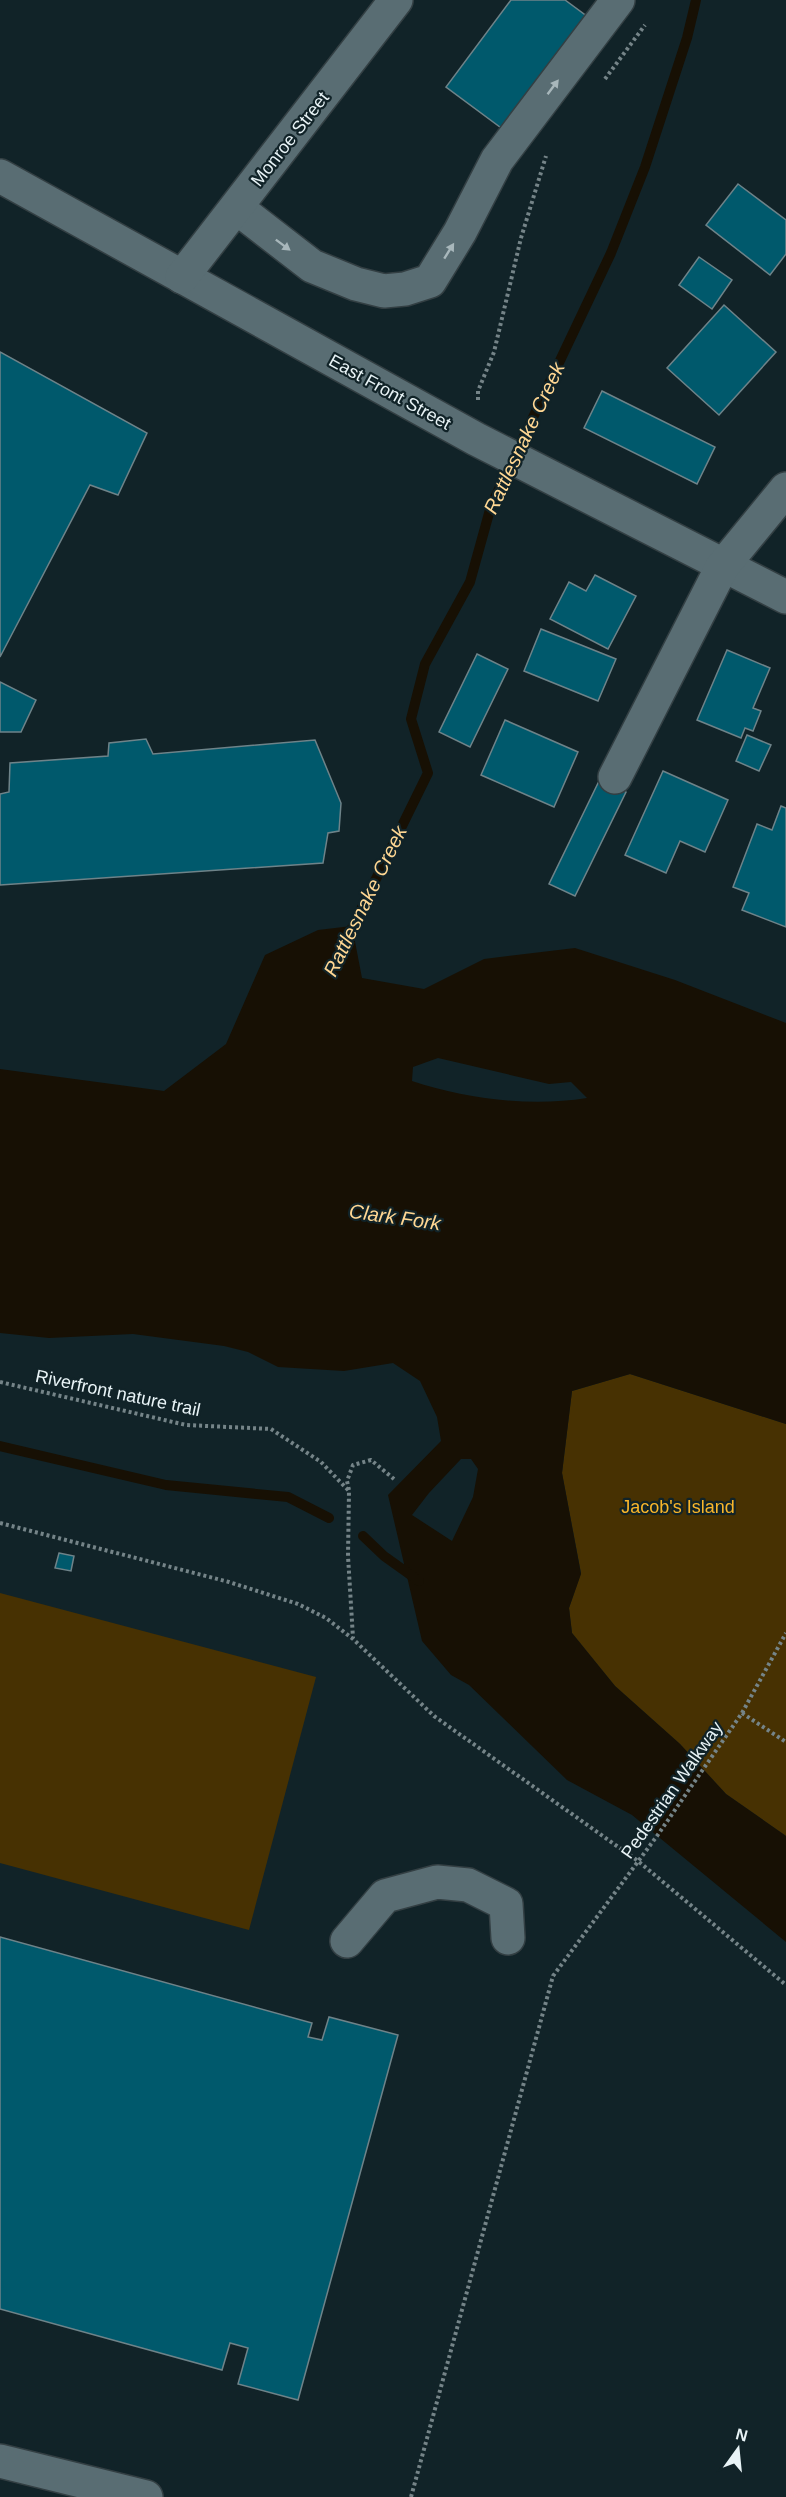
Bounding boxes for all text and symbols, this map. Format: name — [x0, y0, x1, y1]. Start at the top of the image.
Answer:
one-way arrow — [546, 79, 558, 94]
street label: Monroe Street — [247, 88, 333, 190]
one-way arrow — [274, 239, 290, 251]
one-way arrow — [443, 243, 454, 259]
street label: East Front Street — [326, 350, 454, 434]
water label: Rattlesnake Creek — [479, 358, 569, 517]
water label: Rattlesnake Creek — [319, 821, 411, 980]
water label: Clark Fork — [348, 1200, 443, 1234]
street label: Riverfront nature trail — [34, 1366, 202, 1420]
park label: Jacob's Island — [621, 1497, 735, 1517]
street label: Pedestrian Walkway — [617, 1718, 727, 1862]
north arrow — [708, 2419, 768, 2479]
text: N — [734, 2425, 750, 2445]

